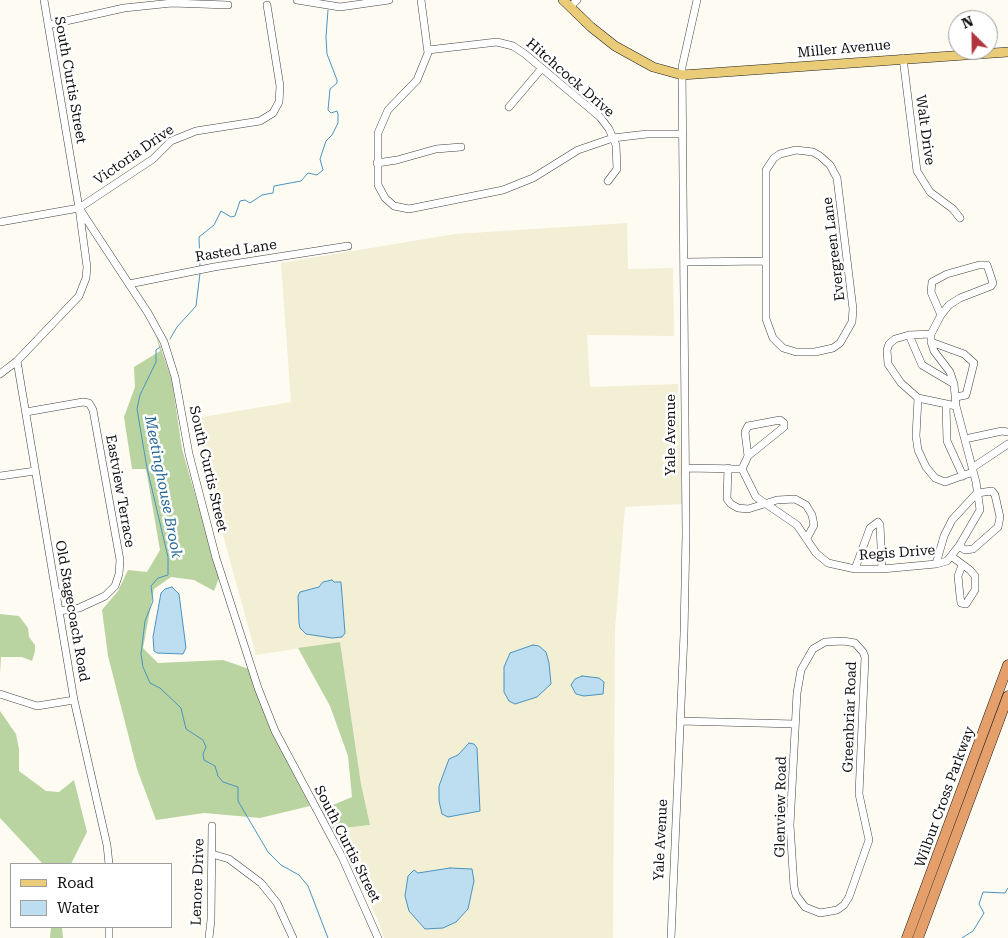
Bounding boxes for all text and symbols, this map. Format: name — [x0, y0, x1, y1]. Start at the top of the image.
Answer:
north arrow — [948, 10, 998, 60]
text: N — [959, 13, 976, 32]
street label: South Curtis Street — [51, 15, 89, 145]
street label: Hitchcock Drive — [522, 35, 618, 121]
street label: Miller Avenue — [797, 37, 891, 61]
street label: Walt Drive — [912, 94, 938, 166]
street label: Victoria Drive — [91, 121, 177, 189]
street label: Evergreen Lane — [819, 196, 849, 302]
street label: Rasted Lane — [194, 236, 278, 266]
street label: Yale Avenue — [663, 394, 679, 476]
street label: South Curtis Street — [185, 404, 231, 534]
water label: Meetinghouse Brook — [140, 414, 186, 560]
street label: Eastview Terrace — [102, 433, 138, 549]
street label: Old Stagecoach Road — [51, 539, 93, 683]
street label: Regis Drive — [858, 542, 936, 564]
street label: Greenbriar Road — [840, 661, 860, 773]
street label: Wilbur Cross Parkway — [912, 724, 978, 870]
street label: Glenview Road — [772, 756, 790, 858]
street label: South Curtis Street — [310, 783, 384, 905]
street label: Yale Avenue — [650, 799, 672, 881]
street label: Lenore Drive — [188, 838, 208, 926]
legend — [10, 863, 172, 928]
text: Road — [57, 874, 94, 892]
text: Water — [57, 899, 99, 917]

